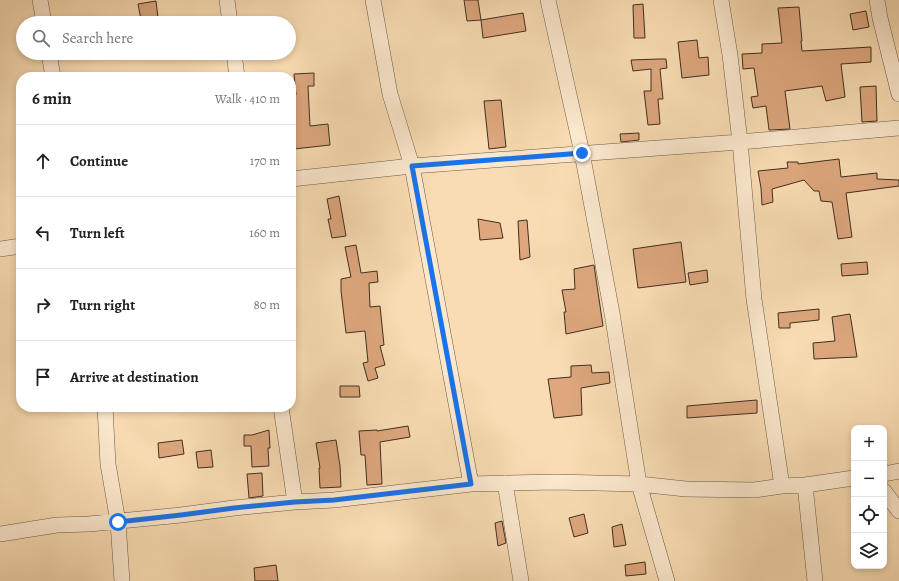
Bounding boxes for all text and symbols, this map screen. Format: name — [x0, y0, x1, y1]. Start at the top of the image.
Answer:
search box — [16, 16, 296, 60]
icon: search — [30, 27, 52, 49]
text: Search here — [62, 28, 133, 48]
text: 6 min — [32, 87, 72, 110]
text: Walk · 410 m — [215, 90, 280, 107]
route end — [573, 144, 591, 162]
icon: ahead — [32, 150, 54, 172]
text: Continue — [70, 151, 128, 171]
text: 170 m — [250, 152, 280, 169]
icon: left — [32, 222, 54, 244]
text: Turn left — [70, 223, 125, 243]
text: 160 m — [249, 224, 280, 241]
icon: right — [32, 294, 54, 316]
text: Turn right — [70, 295, 135, 315]
text: 80 m — [253, 296, 280, 313]
icon: arrive — [32, 366, 54, 388]
text: Arrive at destination — [70, 367, 199, 387]
map controls — [851, 425, 887, 569]
button: + — [851, 425, 887, 461]
button: − — [851, 461, 887, 497]
button: locate — [851, 497, 887, 533]
route start — [109, 513, 127, 531]
button: layers — [851, 533, 887, 569]

